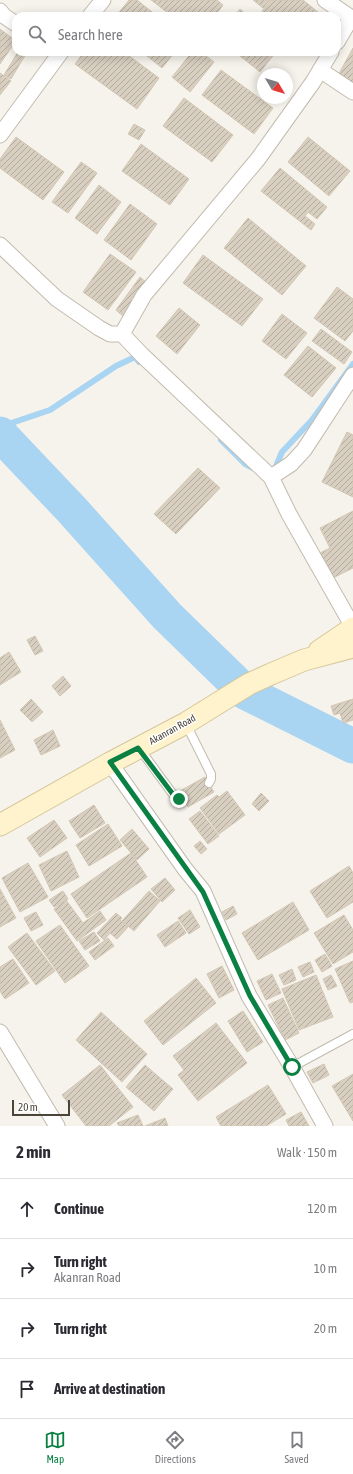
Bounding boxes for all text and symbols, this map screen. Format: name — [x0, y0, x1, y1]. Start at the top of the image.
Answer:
search box — [12, 12, 341, 56]
icon: search — [26, 23, 48, 45]
text: Search here — [58, 26, 123, 43]
north arrow — [257, 68, 293, 104]
street label: Akanran Road — [147, 712, 198, 747]
route end — [170, 790, 188, 808]
route start — [283, 1058, 301, 1076]
scale bar — [12, 1098, 70, 1117]
text: 20 m — [18, 1101, 38, 1113]
text: 2 min — [16, 1142, 51, 1162]
text: Walk · 150 m — [277, 1145, 337, 1160]
icon: ahead — [16, 1198, 38, 1220]
text: Continue — [54, 1200, 104, 1217]
text: 120 m — [308, 1201, 337, 1216]
text: Turn right — [54, 1253, 107, 1270]
icon: right — [16, 1258, 38, 1280]
text: 10 m — [314, 1261, 337, 1276]
text: Akanran Road — [54, 1270, 121, 1285]
icon: right — [16, 1318, 38, 1340]
text: Turn right — [54, 1320, 107, 1337]
text: 20 m — [314, 1321, 337, 1336]
icon: arrive — [16, 1378, 38, 1400]
text: Arrive at destination — [54, 1380, 165, 1397]
tab: Map — [44, 1429, 66, 1465]
tab: Directions — [155, 1429, 196, 1465]
tab: Saved — [284, 1429, 309, 1465]

